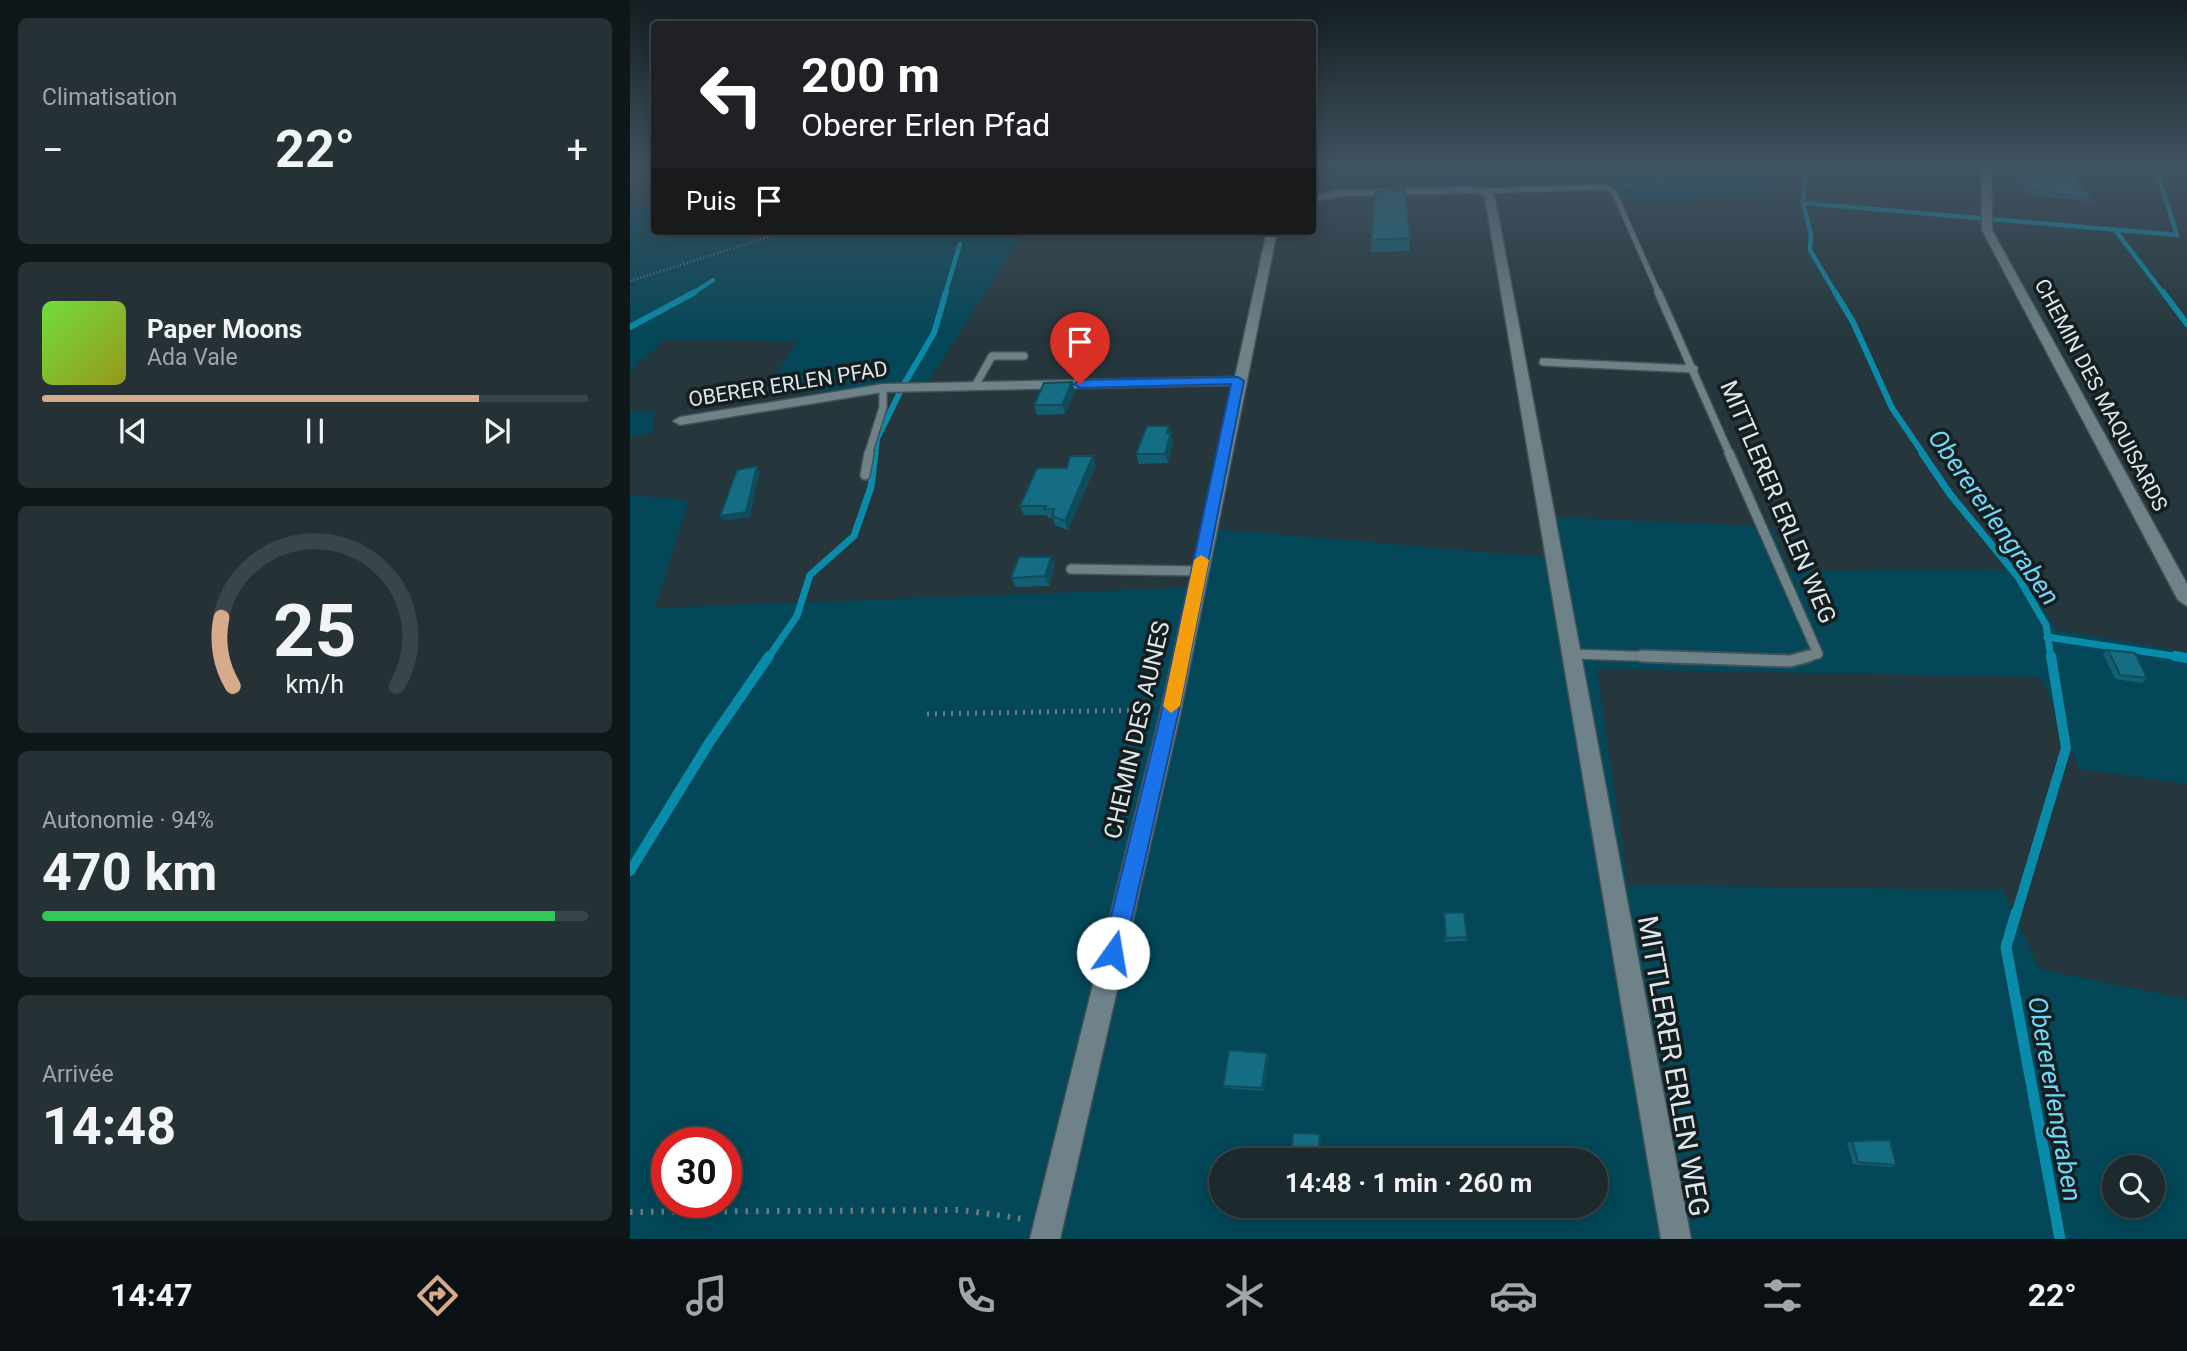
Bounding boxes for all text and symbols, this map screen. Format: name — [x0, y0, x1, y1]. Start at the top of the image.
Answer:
text: 200 m — [801, 47, 940, 104]
icon: left — [686, 49, 777, 140]
text: Climatisation — [42, 84, 177, 111]
text: Oberer Erlen Pfad — [801, 106, 1050, 144]
text: 22° — [275, 119, 355, 180]
text: − — [42, 128, 64, 172]
text: + — [566, 128, 588, 172]
icon: arrive — [750, 182, 788, 220]
text: Puis — [686, 186, 736, 216]
street label: CHEMIN DES MAQUISARDS — [2029, 275, 2173, 515]
pin — [1050, 312, 1110, 384]
text: Paper Moons — [147, 314, 302, 344]
icon: arrive — [1061, 323, 1099, 361]
text: Ada Vale — [147, 344, 238, 371]
street label: OBERER ERLEN PFAD — [687, 356, 889, 412]
street label: MITTLERER ERLEN WEG — [1714, 376, 1842, 628]
icon: previous — [114, 412, 152, 450]
icon: pause — [296, 412, 334, 450]
icon: next — [478, 412, 516, 450]
water label: Oberererlengraben — [1922, 423, 2066, 611]
text: 25 — [273, 588, 357, 674]
street label: CHEMIN DES AUNES — [1098, 618, 1176, 842]
text: km/h — [286, 669, 344, 698]
text: Autonomie · 94% — [42, 807, 214, 834]
text: 470 km — [42, 842, 217, 903]
street label: MITTLERER ERLEN WEG — [1631, 913, 1716, 1219]
position arrow — [1076, 916, 1150, 990]
water label: Oberererlengraben — [2022, 994, 2088, 1204]
text: Arrivée — [42, 1061, 114, 1088]
text: 14:48 — [42, 1096, 176, 1157]
speed limit sign: 30 — [651, 1127, 742, 1218]
map controls — [2102, 1155, 2165, 1218]
button: search — [2102, 1155, 2165, 1218]
text: 14:48 · 1 min · 260 m — [1285, 1168, 1532, 1198]
icon: directions — [413, 1271, 462, 1320]
icon: music — [682, 1271, 731, 1320]
icon: phone — [951, 1271, 1000, 1320]
icon: climate — [1220, 1271, 1269, 1320]
icon: car — [1489, 1271, 1538, 1320]
icon: filters — [1758, 1271, 1807, 1320]
text: 14:47 — [110, 1276, 193, 1314]
text: 22° — [2028, 1276, 2077, 1314]

